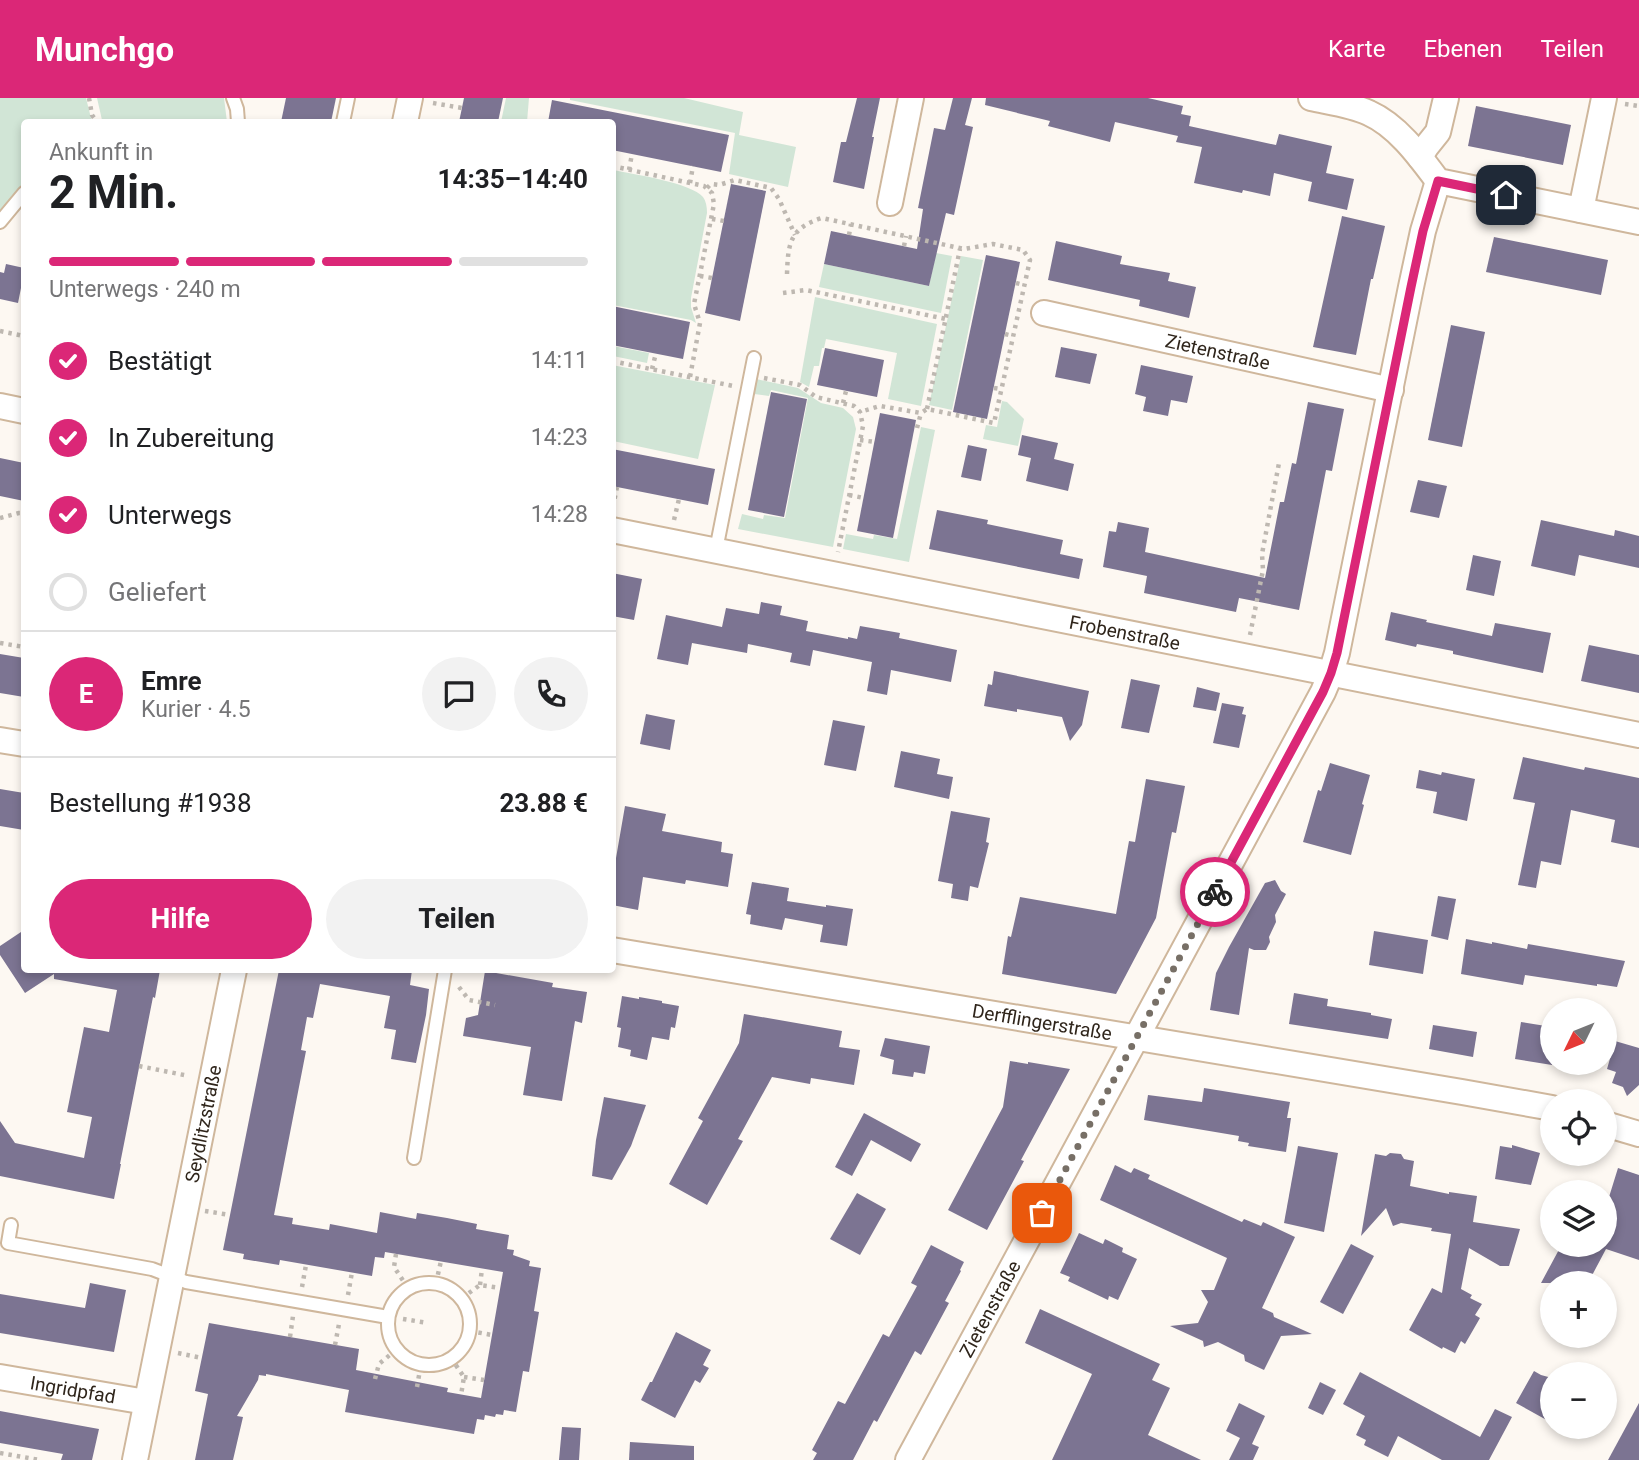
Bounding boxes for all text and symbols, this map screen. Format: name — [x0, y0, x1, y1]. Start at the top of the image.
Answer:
text: Munchgo — [35, 30, 174, 69]
text: Karte — [1328, 35, 1385, 63]
text: Ebenen — [1423, 35, 1502, 63]
text: Teilen — [1540, 35, 1604, 63]
text: Ankunft in — [49, 139, 153, 166]
text: 14:35–14:40 — [438, 164, 588, 194]
text: 2 Min. — [49, 165, 178, 219]
pin — [1476, 165, 1536, 225]
icon: home — [1487, 176, 1525, 214]
text: Unterwegs · 240 m — [49, 276, 241, 303]
street label: Zietenstraße — [1163, 329, 1272, 375]
icon: check — [49, 342, 87, 380]
text: Bestätigt — [108, 346, 212, 376]
text: 14:11 — [531, 347, 588, 374]
icon: check — [49, 419, 87, 457]
text: In Zubereitung — [108, 423, 274, 453]
text: 14:23 — [531, 424, 588, 451]
icon: check — [49, 496, 87, 534]
text: Unterwegs — [108, 500, 232, 530]
text: 14:28 — [531, 501, 588, 528]
text: Geliefert — [108, 577, 206, 607]
street label: Frobenstraße — [1067, 611, 1182, 655]
button: chat — [422, 657, 496, 731]
button: phone — [514, 657, 588, 731]
text: Emre — [141, 666, 201, 696]
text: E — [79, 679, 93, 709]
text: Kurier · 4.5 — [141, 696, 251, 723]
text: Bestellung #1938 — [49, 788, 252, 818]
text: 23.88 € — [499, 788, 588, 818]
courier — [1180, 857, 1250, 927]
icon: bike — [1196, 873, 1234, 911]
button: Hilfe — [49, 879, 312, 959]
button: Teilen — [326, 879, 588, 959]
north arrow — [1540, 998, 1617, 1074]
map controls — [1540, 998, 1617, 1439]
street label: Derfflingerstraße — [970, 999, 1114, 1045]
street label: Seydlitzstraße — [180, 1063, 227, 1185]
button: locate — [1540, 1089, 1617, 1166]
button: layers — [1540, 1180, 1617, 1257]
pin — [1012, 1183, 1072, 1243]
icon: bag — [1023, 1194, 1061, 1232]
street label: Zietenstraße — [955, 1256, 1026, 1361]
button: + — [1540, 1271, 1617, 1348]
button: − — [1540, 1362, 1617, 1439]
street label: Ingridpfad — [28, 1371, 117, 1409]

